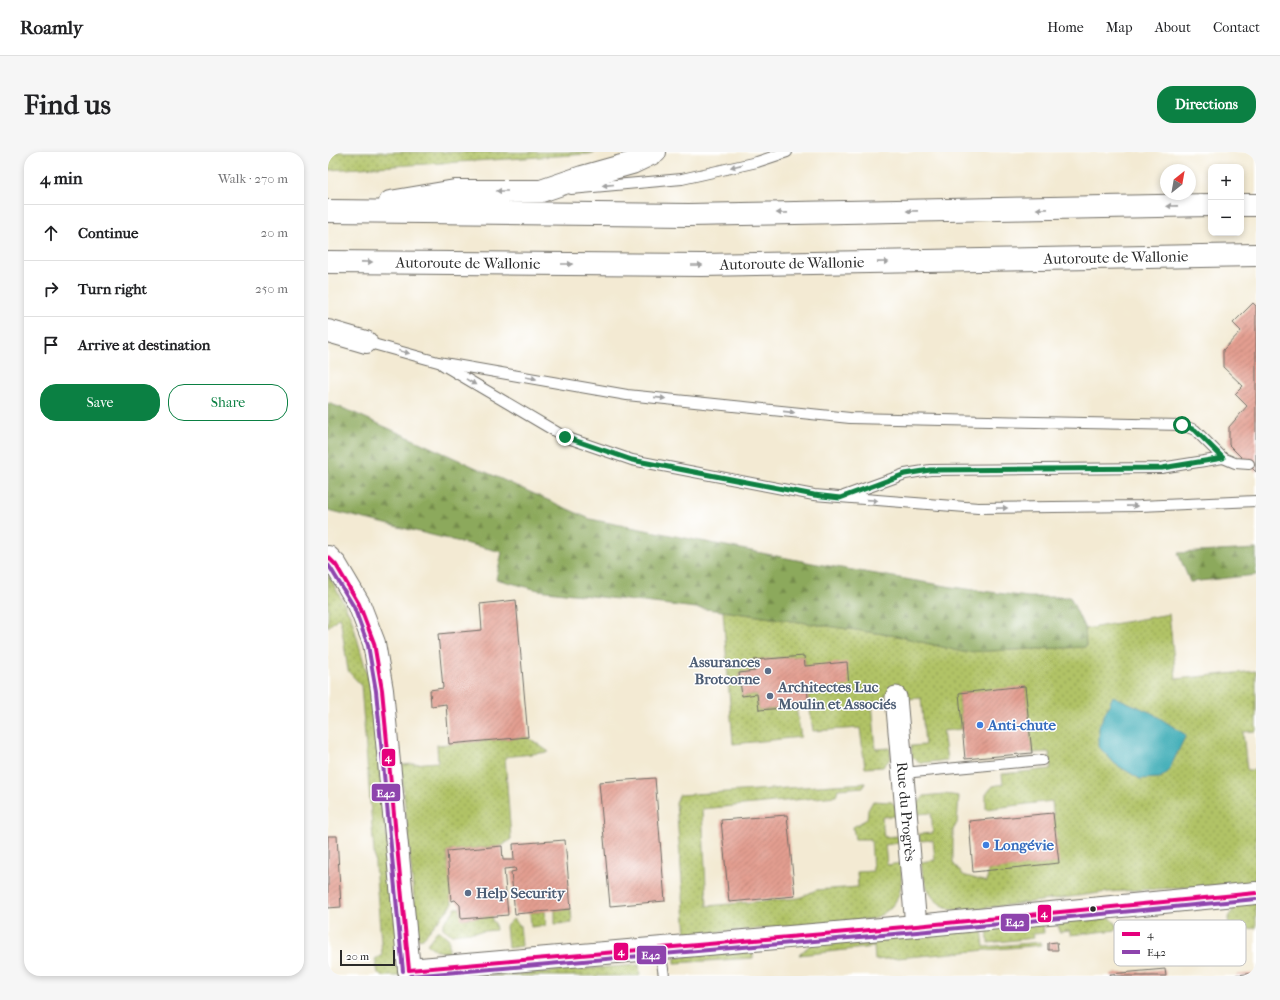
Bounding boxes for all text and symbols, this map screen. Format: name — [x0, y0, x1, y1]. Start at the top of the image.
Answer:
text: Roamly — [20, 17, 83, 39]
text: Home — [1047, 19, 1084, 36]
text: Map — [1106, 19, 1133, 36]
text: About — [1155, 19, 1191, 36]
text: Contact — [1213, 19, 1260, 36]
button: Directions — [1157, 86, 1256, 123]
text: Find us — [24, 88, 111, 121]
one-way arrow — [730, 164, 743, 170]
north arrow — [1160, 164, 1196, 200]
map controls — [1208, 164, 1244, 236]
button: + — [1208, 164, 1244, 200]
text: 4 min — [40, 168, 83, 188]
text: Walk · 270 m — [218, 171, 288, 186]
one-way arrow — [602, 182, 614, 189]
one-way arrow — [495, 188, 508, 194]
button: − — [1208, 200, 1244, 236]
one-way arrow — [1165, 203, 1178, 209]
one-way arrow — [1035, 206, 1048, 212]
one-way arrow — [905, 208, 918, 214]
one-way arrow — [775, 210, 788, 216]
icon: ahead — [40, 222, 62, 244]
text: Continue — [78, 224, 138, 242]
text: 20 m — [261, 225, 288, 240]
street label: Autoroute de Wallonie — [1042, 247, 1189, 268]
street label: Autoroute de Wallonie — [718, 253, 865, 274]
street label: Autoroute de Wallonie — [395, 254, 541, 273]
one-way arrow — [361, 259, 374, 265]
one-way arrow — [877, 259, 890, 265]
one-way arrow — [561, 261, 574, 267]
one-way arrow — [691, 262, 704, 268]
icon: right — [40, 278, 62, 300]
text: Turn right — [78, 280, 147, 298]
text: 250 m — [255, 281, 288, 296]
icon: arrive — [40, 334, 62, 356]
text: Arrive at destination — [78, 336, 210, 354]
one-way arrow — [398, 350, 410, 356]
one-way arrow — [525, 375, 538, 381]
one-way arrow — [465, 378, 477, 385]
button: Save — [40, 384, 160, 421]
button: Share — [168, 384, 288, 421]
one-way arrow — [654, 395, 666, 401]
one-way arrow — [783, 408, 795, 415]
route start — [1173, 416, 1191, 434]
route end — [556, 428, 574, 446]
one-way arrow — [866, 497, 878, 504]
one-way arrow — [1126, 503, 1139, 509]
one-way arrow — [996, 505, 1009, 511]
place label: Assurances Brotcorne — [688, 653, 761, 688]
marker: Assurances Brotcorne — [763, 666, 773, 676]
place label: Architectes Luc Moulin et Associés — [777, 678, 897, 713]
marker: Architectes Luc Moulin et Associés — [765, 691, 775, 701]
place label: Anti-chute — [987, 716, 1057, 734]
marker: Anti-chute — [975, 720, 985, 730]
line badge: 4 — [381, 748, 396, 767]
text: 4 — [384, 751, 392, 764]
street label: Rue du Progrès — [893, 761, 919, 863]
line badge: E42 — [371, 783, 401, 802]
text: E42 — [377, 787, 396, 800]
place label: Longévie — [994, 836, 1054, 854]
marker: Longévie — [981, 840, 991, 850]
place label: Help Security — [476, 884, 566, 902]
marker: Help Security — [463, 888, 473, 898]
line badge: 4 — [1037, 904, 1052, 923]
unlabelled marker — [1088, 904, 1098, 914]
text: 4 — [1040, 907, 1048, 920]
line badge: E42 — [1000, 913, 1030, 932]
text: E42 — [1006, 916, 1025, 929]
legend — [1114, 920, 1246, 966]
text: 4 — [1147, 928, 1154, 941]
line badge: 4 — [613, 942, 629, 961]
text: 4 — [617, 945, 625, 958]
line badge: E42 — [636, 945, 667, 965]
text: E42 — [1147, 946, 1166, 959]
scale bar — [340, 948, 395, 967]
text: E42 — [642, 949, 661, 962]
text: 20 m — [346, 950, 369, 963]

